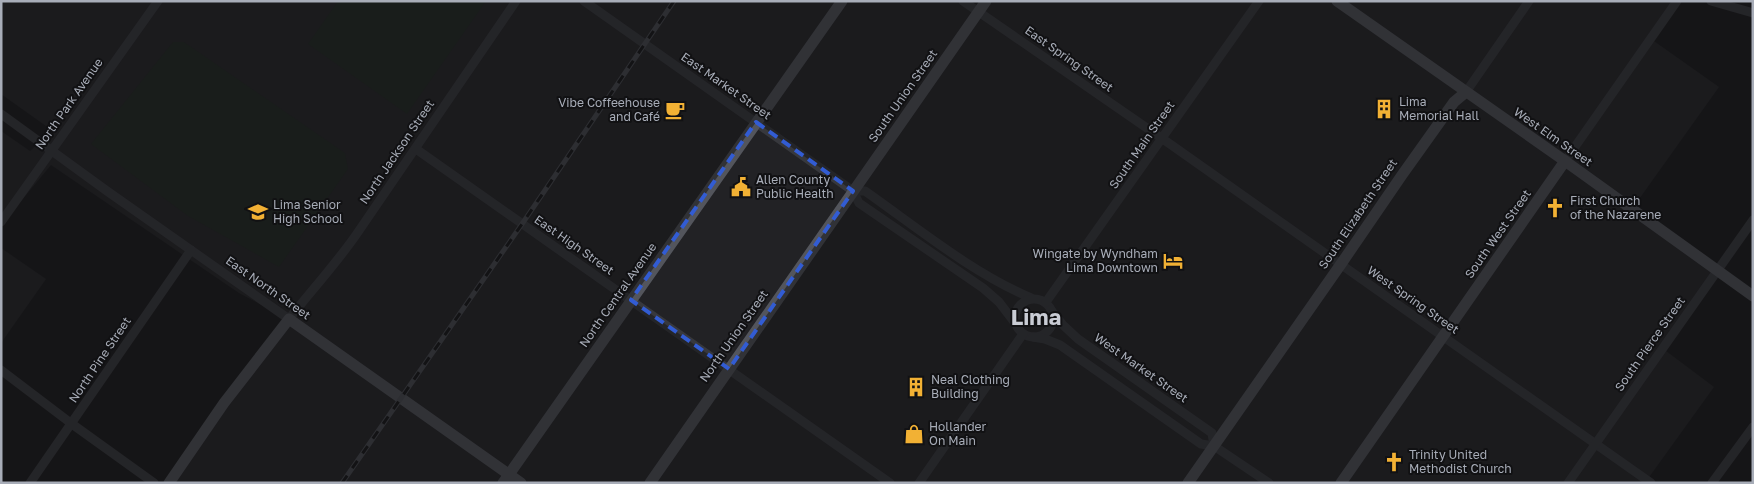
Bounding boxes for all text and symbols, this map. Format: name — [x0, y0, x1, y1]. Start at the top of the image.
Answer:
street label: East Spring Street — [1022, 23, 1116, 95]
street label: South Union Street — [865, 46, 940, 145]
street label: East Market Street — [678, 49, 774, 122]
street label: North Park Avenue — [32, 55, 106, 152]
place label: Lima Memorial Hall — [1399, 94, 1479, 123]
place label: Vibe Coffeehouse and Café — [558, 95, 660, 124]
street label: North Jackson Street — [356, 97, 437, 207]
street label: South Main Street — [1106, 98, 1178, 191]
building icon: Lima Memorial Hall — [1373, 98, 1395, 120]
cafe icon: Vibe Coffeehouse and Café — [664, 99, 686, 121]
street label: West Elm Street — [1511, 104, 1596, 169]
street label: South Elizabeth Street — [1315, 156, 1400, 272]
place label: Allen County Public Health — [756, 172, 834, 201]
public building icon: Allen County Public Health — [730, 176, 752, 198]
street label: South West Street — [1461, 186, 1534, 281]
place label: First Church of the Nazarene — [1570, 193, 1661, 222]
place label: Lima Senior High School — [273, 197, 343, 226]
church icon: First Church of the Nazarene — [1544, 197, 1566, 219]
school or university icon: Lima Senior High School — [247, 201, 269, 223]
street label: East High Street — [532, 212, 617, 278]
street label: North Central Avenue — [576, 240, 659, 350]
place label: Wingate by Wyndham Lima Downtown — [1032, 246, 1158, 275]
hotel icon: Wingate by Wyndham Lima Downtown — [1162, 250, 1184, 272]
street label: East North Street — [223, 253, 314, 323]
street label: West Spring Street — [1365, 262, 1462, 337]
street label: North Union Street — [696, 287, 771, 385]
street label: South Pierce Street — [1611, 293, 1688, 394]
district label: Lima — [1011, 303, 1061, 330]
street label: North Pine Street — [65, 314, 134, 406]
street label: West Market Street — [1092, 330, 1191, 406]
place label: Neal Clothing Building — [931, 372, 1010, 401]
building icon: Neal Clothing Building — [905, 376, 927, 398]
place label: Hollander On Main — [929, 419, 987, 448]
shop icon: Hollander On Main — [903, 423, 925, 445]
place label: Trinity United Methodist Church — [1409, 447, 1512, 476]
church icon: Trinity United Methodist Church — [1383, 451, 1405, 473]

